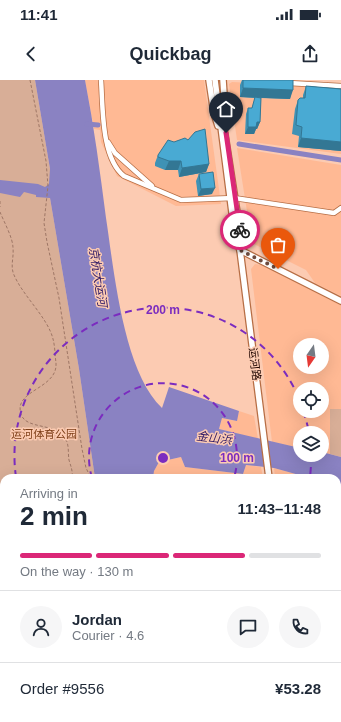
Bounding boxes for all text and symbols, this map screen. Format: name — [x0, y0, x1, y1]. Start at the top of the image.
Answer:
text: 11:41 — [20, 6, 58, 23]
icon: back — [20, 43, 42, 65]
icon: share — [299, 43, 321, 65]
text: Quickbag — [129, 44, 212, 64]
pin — [209, 92, 243, 133]
icon: home — [215, 98, 237, 120]
courier — [220, 210, 260, 250]
icon: bike — [229, 219, 251, 241]
pin — [261, 228, 295, 269]
icon: bag — [267, 234, 289, 256]
water label: 京杭大运河 — [86, 246, 110, 310]
text: 200 m — [146, 303, 180, 317]
north arrow — [293, 338, 329, 374]
map controls — [293, 338, 329, 462]
street label: 运河路 — [247, 347, 263, 381]
button: locate — [293, 382, 329, 418]
button: layers — [293, 426, 329, 462]
park label: 运河体育公园 — [11, 428, 77, 440]
water label: 金山浜 — [195, 429, 234, 447]
centre of rings — [156, 451, 170, 465]
text: 100 m — [220, 451, 254, 465]
text: Arriving in — [20, 486, 78, 501]
text: 11:43–11:48 — [238, 500, 321, 517]
text: 2 min — [20, 501, 88, 531]
text: On the way · 130 m — [20, 564, 133, 579]
button: person — [20, 606, 62, 648]
button: chat — [227, 606, 269, 648]
button: phone — [279, 606, 321, 648]
text: Jordan — [72, 611, 122, 628]
text: Courier · 4.6 — [72, 628, 144, 643]
text: Order #9556 — [20, 680, 104, 697]
text: ¥53.28 — [275, 680, 321, 697]

